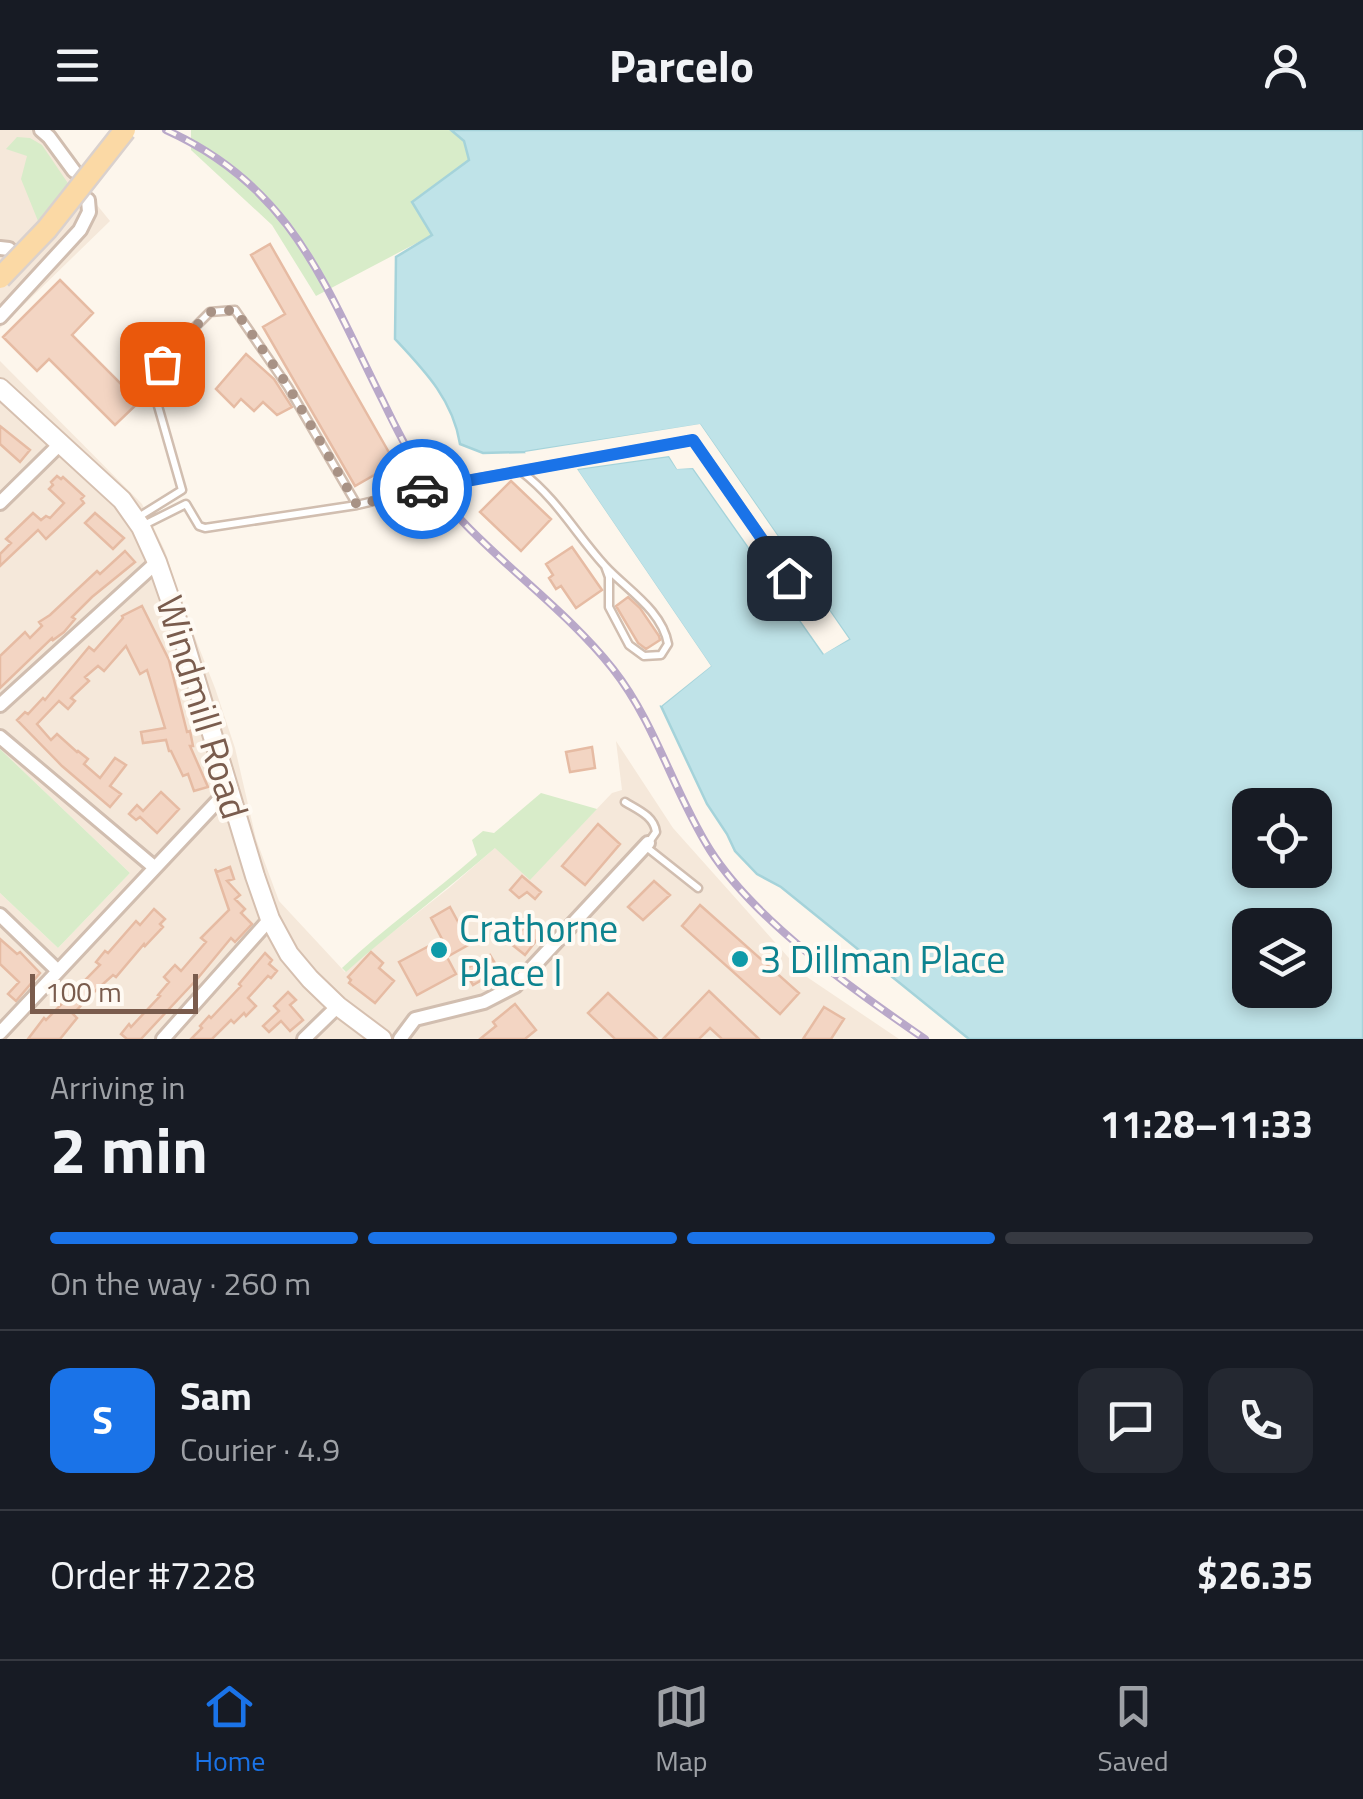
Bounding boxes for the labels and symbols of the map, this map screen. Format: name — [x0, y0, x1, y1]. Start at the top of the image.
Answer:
pin — [120, 322, 205, 407]
courier — [372, 439, 472, 539]
pin — [747, 536, 832, 621]
street label: Windmill Road — [142, 588, 264, 826]
place label: Crathorne Place I — [459, 899, 618, 1001]
place label: 3 Dillman Place — [760, 930, 1005, 988]
marker: Crathorne Place I — [428, 939, 450, 961]
marker: 3 Dillman Place — [729, 948, 751, 970]
scale bar — [30, 969, 198, 1014]

